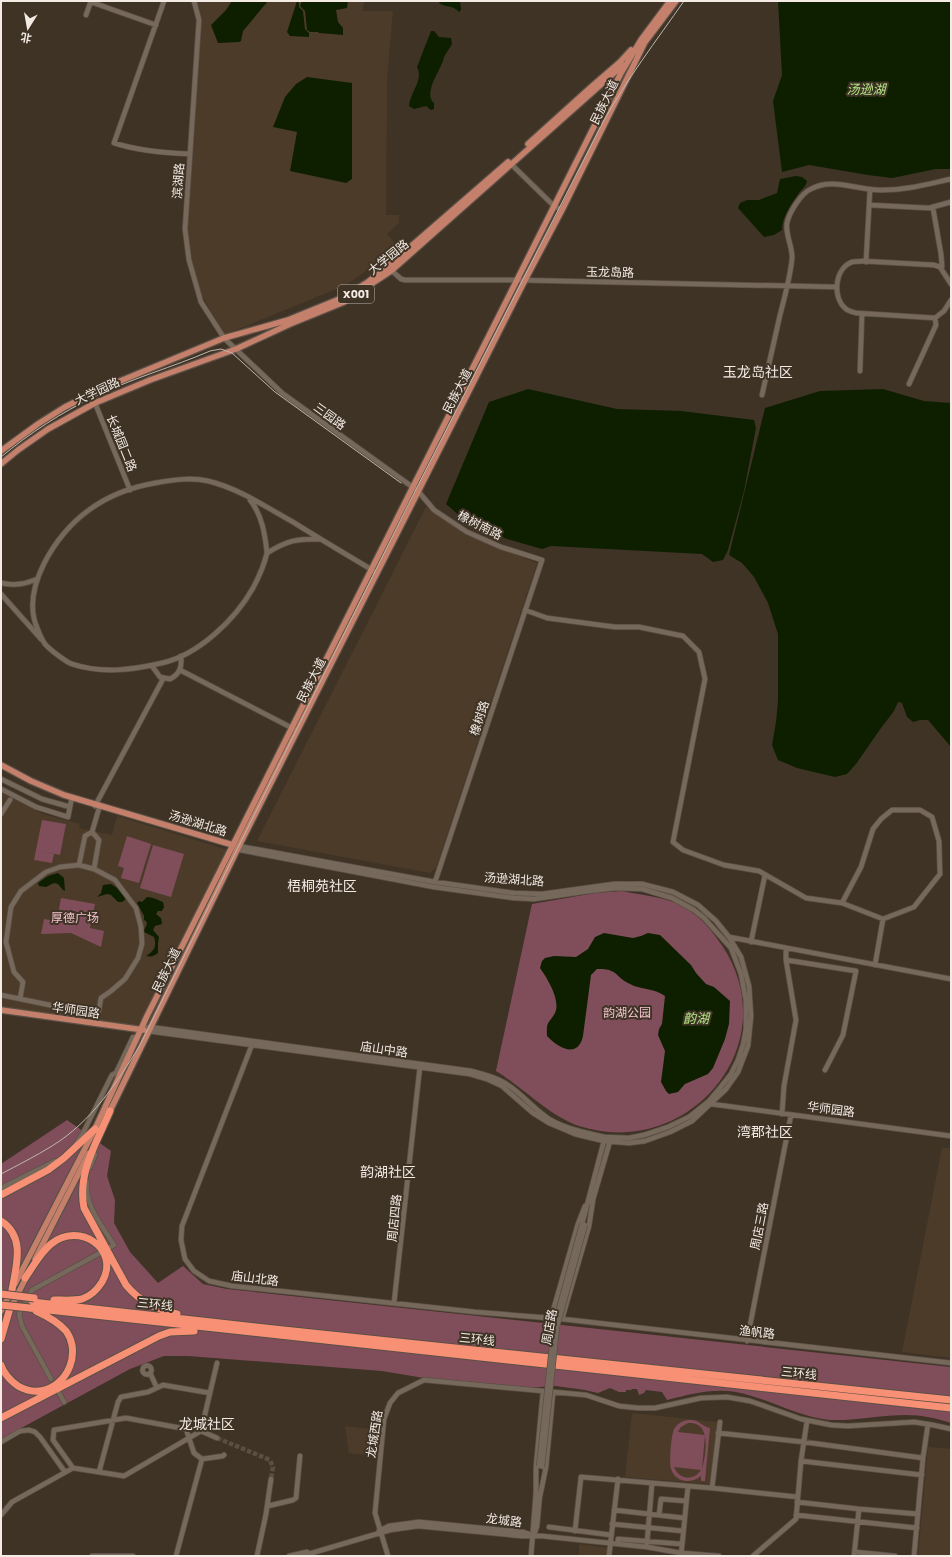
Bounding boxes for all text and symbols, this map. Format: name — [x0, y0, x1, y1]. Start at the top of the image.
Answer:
north arrow — [8, 8, 48, 48]
text: 北 — [19, 29, 33, 47]
street label: 民族大道 — [586, 77, 622, 127]
water label: 汤逊湖 — [846, 80, 887, 99]
street label: 滨湖路 — [168, 162, 188, 200]
street label: 大学园路 — [364, 235, 412, 279]
street label: 玉龙岛路 — [586, 263, 634, 281]
road number: X001 — [338, 285, 374, 303]
district label: 玉龙岛社区 — [723, 362, 793, 382]
street label: 民族大道 — [439, 366, 475, 416]
street label: 大学园路 — [72, 373, 122, 409]
street label: 三园路 — [310, 399, 350, 433]
street label: 长城园二路 — [103, 412, 141, 474]
street label: 橡树南路 — [455, 507, 505, 543]
street label: 民族大道 — [293, 655, 329, 705]
street label: 橡树路 — [465, 698, 493, 738]
street label: 汤逊湖北路 — [167, 806, 229, 840]
street label: 汤逊湖北路 — [483, 868, 545, 890]
district label: 梧桐苑社区 — [287, 876, 357, 896]
park label: 厚德广场 — [51, 909, 99, 926]
street label: 民族大道 — [148, 945, 184, 995]
street label: 华师园路 — [51, 998, 101, 1022]
park label: 韵湖公园 — [603, 1004, 651, 1021]
water label: 韵湖 — [683, 1009, 711, 1028]
street label: 庙山中路 — [359, 1037, 409, 1061]
street label: 华师园路 — [806, 1098, 856, 1120]
district label: 湾郡社区 — [737, 1122, 793, 1142]
district label: 韵湖社区 — [360, 1162, 416, 1182]
street label: 周店四路 — [383, 1193, 405, 1243]
street label: 周店三路 — [746, 1201, 772, 1251]
street label: 庙山北路 — [230, 1267, 280, 1289]
street label: 三环线 — [136, 1294, 174, 1314]
street label: 周店路 — [538, 1308, 560, 1346]
street label: 渔帆路 — [738, 1322, 776, 1342]
street label: 三环线 — [458, 1329, 496, 1349]
street label: 三环线 — [780, 1363, 818, 1383]
street label: 龙城西路 — [362, 1409, 386, 1459]
district label: 龙城社区 — [179, 1414, 235, 1434]
street label: 龙城路 — [485, 1509, 523, 1531]

